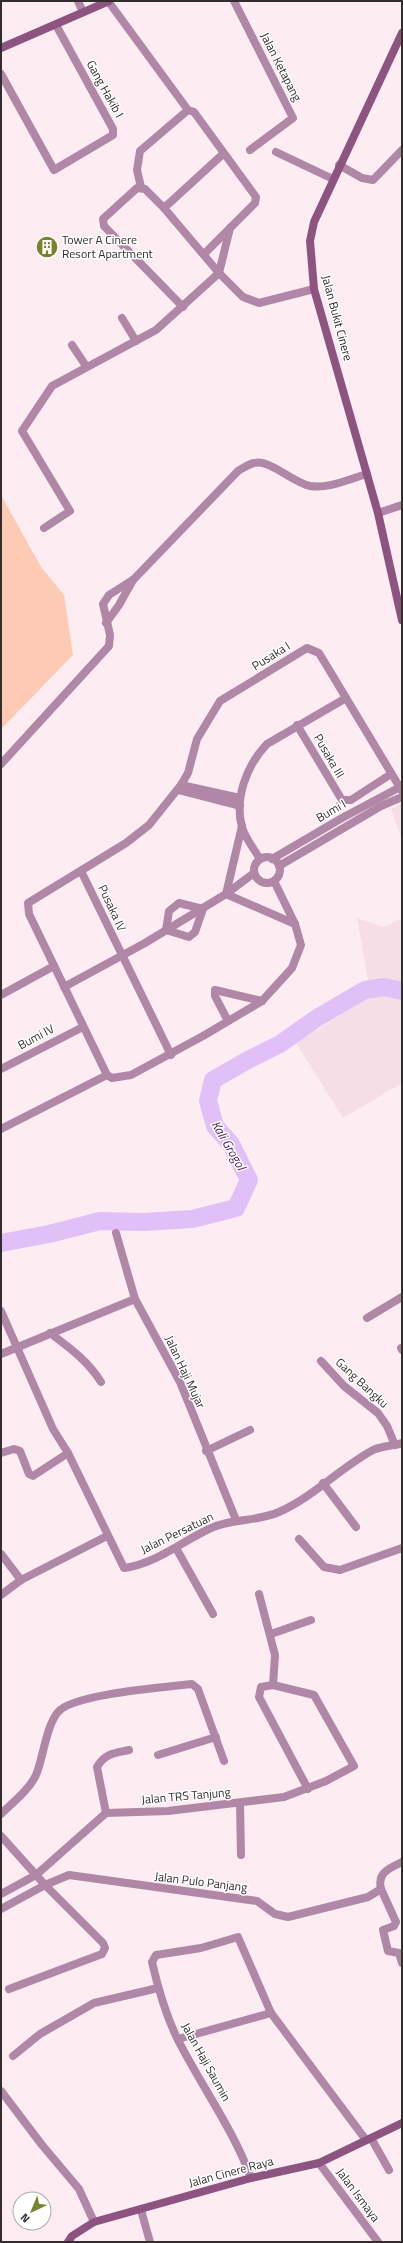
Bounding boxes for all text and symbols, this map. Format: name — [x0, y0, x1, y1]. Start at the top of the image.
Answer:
street label: Jalan Ketapang — [256, 29, 307, 105]
street label: Gang Hakib I — [82, 57, 129, 121]
place label: Tower A Cinere Resort Apartment — [62, 230, 154, 263]
building icon: Tower A Cinere Resort Apartment — [34, 234, 60, 260]
street label: Jalan Bukit Cinere — [317, 273, 358, 363]
street label: Pusaka I — [248, 636, 294, 675]
street label: Pusaka III — [309, 730, 350, 781]
street label: Bumi I — [312, 794, 349, 827]
street label: Pusaka IV — [93, 881, 132, 934]
street label: Bumi IV — [14, 1019, 57, 1054]
water label: Kali Grogol — [207, 1116, 252, 1175]
street label: Jalan Haji Mujar — [160, 1332, 211, 1411]
street label: Gang Bangku — [331, 1353, 393, 1412]
street label: Jalan Persatuan — [137, 1507, 217, 1558]
street label: Jalan TRS Tanjung — [141, 1782, 231, 1809]
street label: Jalan Pulo Panjang — [154, 1866, 249, 1897]
street label: Jalan Haji Saumin — [177, 2019, 236, 2105]
street label: Jalan Cinere Raya — [186, 2151, 275, 2192]
street label: Jalan Ismaya — [332, 2164, 385, 2226]
north arrow — [12, 2191, 52, 2231]
text: N — [17, 2210, 33, 2227]

